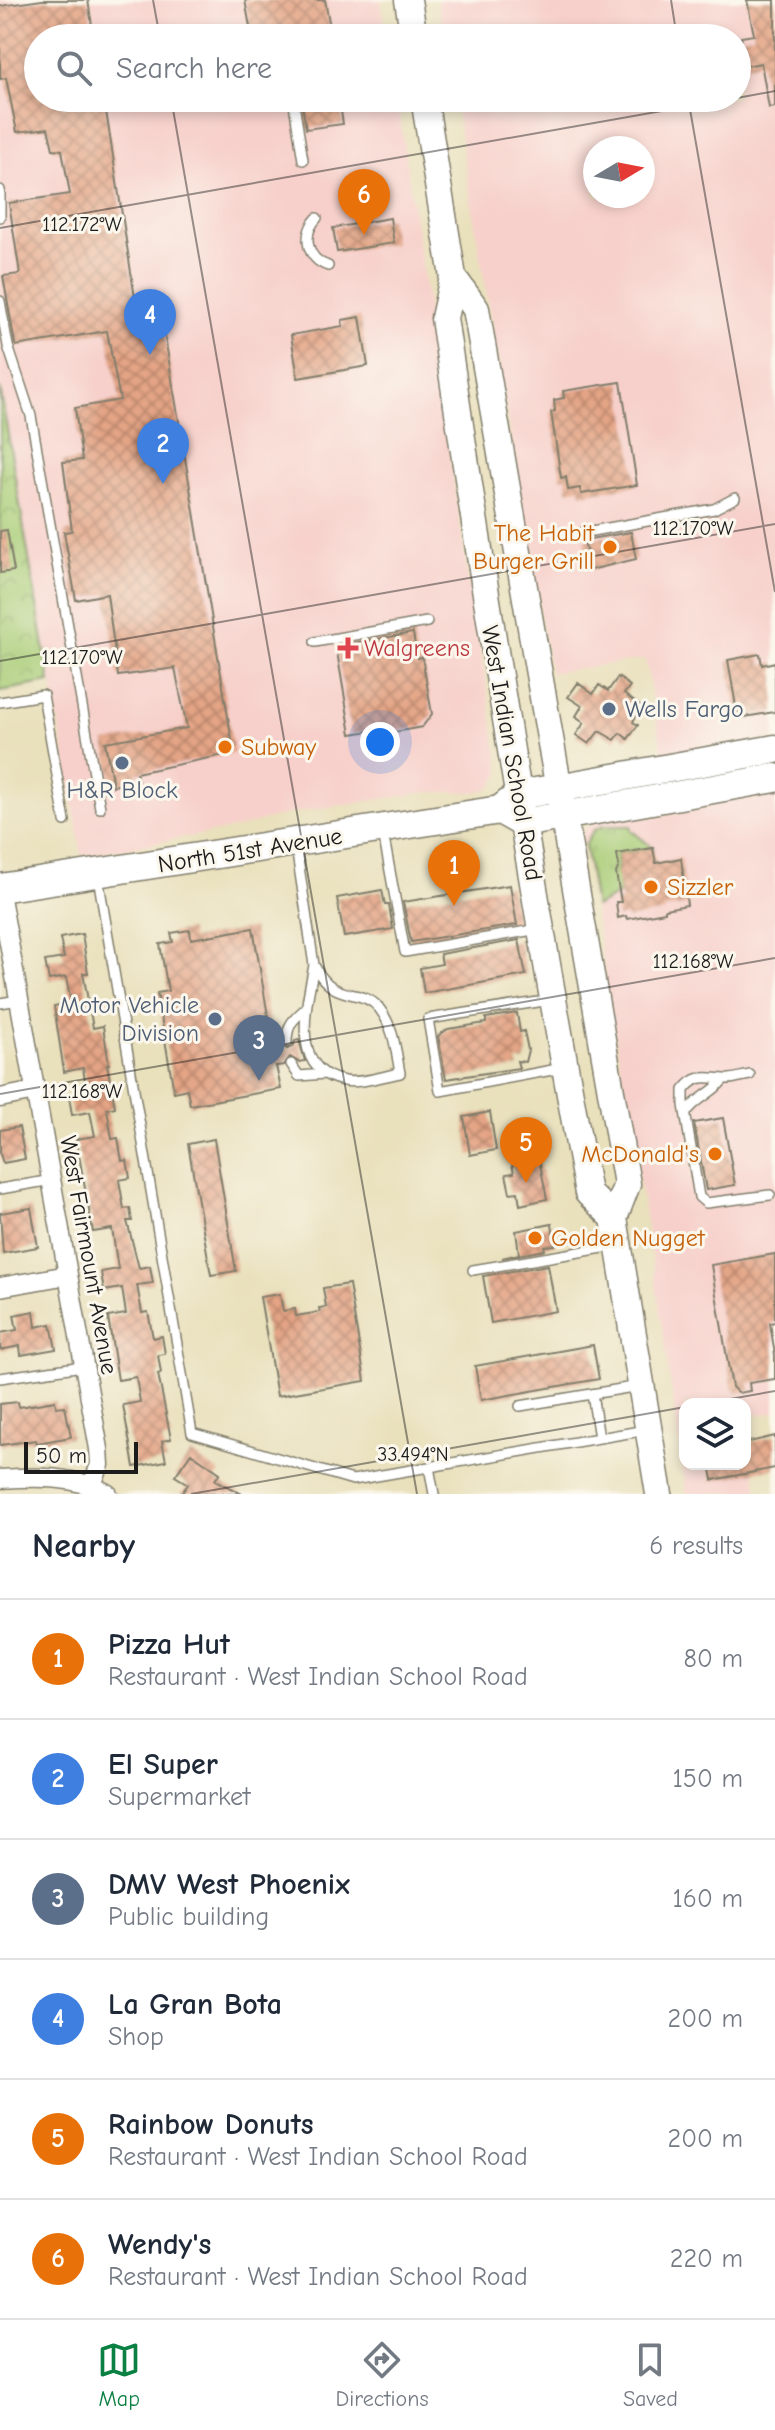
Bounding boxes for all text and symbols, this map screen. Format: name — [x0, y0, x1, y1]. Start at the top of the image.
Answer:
search box — [24, 24, 751, 112]
icon: search — [52, 46, 96, 90]
text: Search here — [116, 51, 272, 86]
north arrow — [583, 136, 655, 208]
pin: 6 — [338, 169, 390, 235]
text: 112.172°W — [42, 213, 122, 236]
pin: 4 — [124, 289, 176, 355]
pin: 2 — [137, 418, 189, 484]
text: 112.170°W — [652, 517, 734, 540]
place label: The Habit Burger Grill — [473, 519, 595, 575]
marker: The Habit Burger Grill — [601, 538, 619, 556]
street label: West Indian School Road — [476, 623, 548, 883]
place label: Walgreens — [364, 634, 470, 662]
marker: Walgreens — [339, 639, 357, 657]
text: 112.170°W — [41, 646, 123, 669]
place label: Wells Fargo — [625, 695, 744, 723]
marker: Wells Fargo — [600, 700, 618, 718]
your location — [360, 722, 400, 762]
place label: Subway — [241, 733, 316, 761]
marker: Subway — [216, 738, 234, 756]
marker: H&R Block — [113, 754, 131, 772]
place label: H&R Block — [66, 776, 178, 804]
street label: North 51st Avenue — [156, 822, 344, 878]
pin: 1 — [428, 840, 480, 906]
place label: Sizzler — [667, 873, 734, 901]
marker: Sizzler — [642, 878, 660, 896]
text: 112.168°W — [653, 950, 734, 973]
place label: Motor Vehicle Division — [59, 991, 199, 1047]
marker: Motor Vehicle Division — [206, 1010, 224, 1028]
pin: 3 — [233, 1015, 285, 1081]
text: 112.168°W — [42, 1080, 123, 1103]
pin: 5 — [500, 1117, 552, 1183]
street label: West Fairmount Avenue — [54, 1133, 124, 1377]
place label: McDonald's — [581, 1140, 699, 1168]
marker: McDonald's — [706, 1145, 724, 1163]
place label: Golden Nugget — [551, 1224, 706, 1252]
marker: Golden Nugget — [526, 1229, 544, 1247]
map controls — [679, 1398, 751, 1470]
button: layers — [679, 1398, 751, 1470]
scale bar — [24, 1438, 138, 1474]
text: 50 m — [36, 1443, 87, 1469]
text: 33.494°N — [377, 1443, 449, 1466]
text: Nearby — [32, 1526, 135, 1566]
text: 6 results — [649, 1531, 743, 1561]
text: Pizza Hut — [108, 1627, 230, 1662]
text: 1 — [53, 1644, 63, 1674]
text: 80 m — [684, 1644, 743, 1674]
text: Restaurant · West Indian School Road — [108, 1662, 528, 1692]
text: El Super — [108, 1747, 218, 1782]
text: 2 — [52, 1764, 64, 1794]
text: 150 m — [673, 1764, 743, 1794]
text: Supermarket — [108, 1782, 251, 1812]
text: DMV West Phoenix — [108, 1867, 350, 1902]
text: 3 — [52, 1884, 64, 1914]
text: 160 m — [673, 1884, 743, 1914]
text: Public building — [108, 1902, 269, 1932]
text: La Gran Bota — [108, 1987, 282, 2022]
text: 4 — [52, 2004, 64, 2034]
text: 200 m — [668, 2004, 743, 2034]
text: Shop — [108, 2022, 164, 2052]
text: Rainbow Donuts — [108, 2107, 313, 2142]
text: 5 — [51, 2124, 65, 2154]
text: 200 m — [668, 2124, 743, 2154]
text: Restaurant · West Indian School Road — [108, 2142, 528, 2172]
text: Wendy's — [108, 2227, 211, 2262]
text: 6 — [51, 2244, 65, 2274]
text: 220 m — [670, 2244, 743, 2274]
text: Restaurant · West Indian School Road — [108, 2262, 528, 2292]
tab: Map — [97, 2338, 141, 2412]
tab: Directions — [336, 2338, 429, 2412]
tab: Saved — [623, 2338, 678, 2412]

